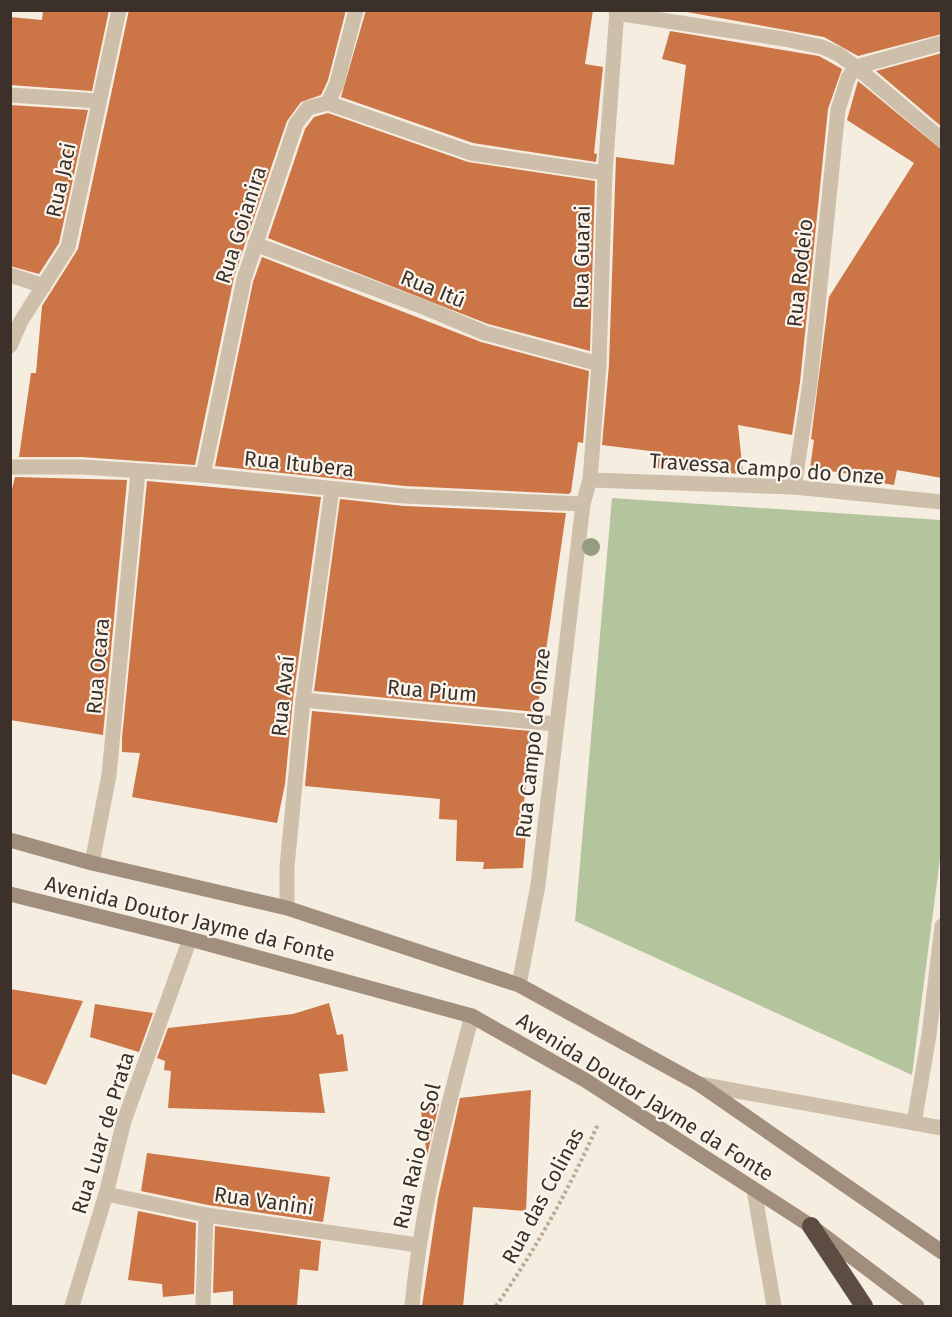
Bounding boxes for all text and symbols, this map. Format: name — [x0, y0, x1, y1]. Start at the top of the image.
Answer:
street label: Rua Jaci — [40, 140, 82, 220]
street label: Rua Goianira — [210, 163, 272, 287]
street label: Rua Guarai — [568, 205, 596, 309]
street label: Rua Rodeio — [781, 218, 819, 328]
street label: Rua Itú — [397, 264, 469, 314]
street label: Rua Itubera — [243, 445, 355, 483]
street label: Travessa Campo do Onze — [649, 448, 885, 490]
street label: Rua Ocara — [81, 617, 115, 715]
street label: Rua Campo do Onze — [510, 647, 556, 839]
street label: Rua Avaí — [266, 654, 300, 738]
street label: Rua Pium — [386, 674, 478, 708]
street label: Avenida Doutor Jayme da Fonte — [42, 870, 338, 968]
street label: Avenida Doutor Jayme da Fonte — [512, 1007, 778, 1187]
street label: Rua Luar de Prata — [66, 1049, 140, 1217]
street label: Rua Raio de Sol — [388, 1080, 446, 1232]
street label: Rua das Colinas — [496, 1123, 590, 1268]
street label: Rua Vanini — [212, 1181, 316, 1221]

